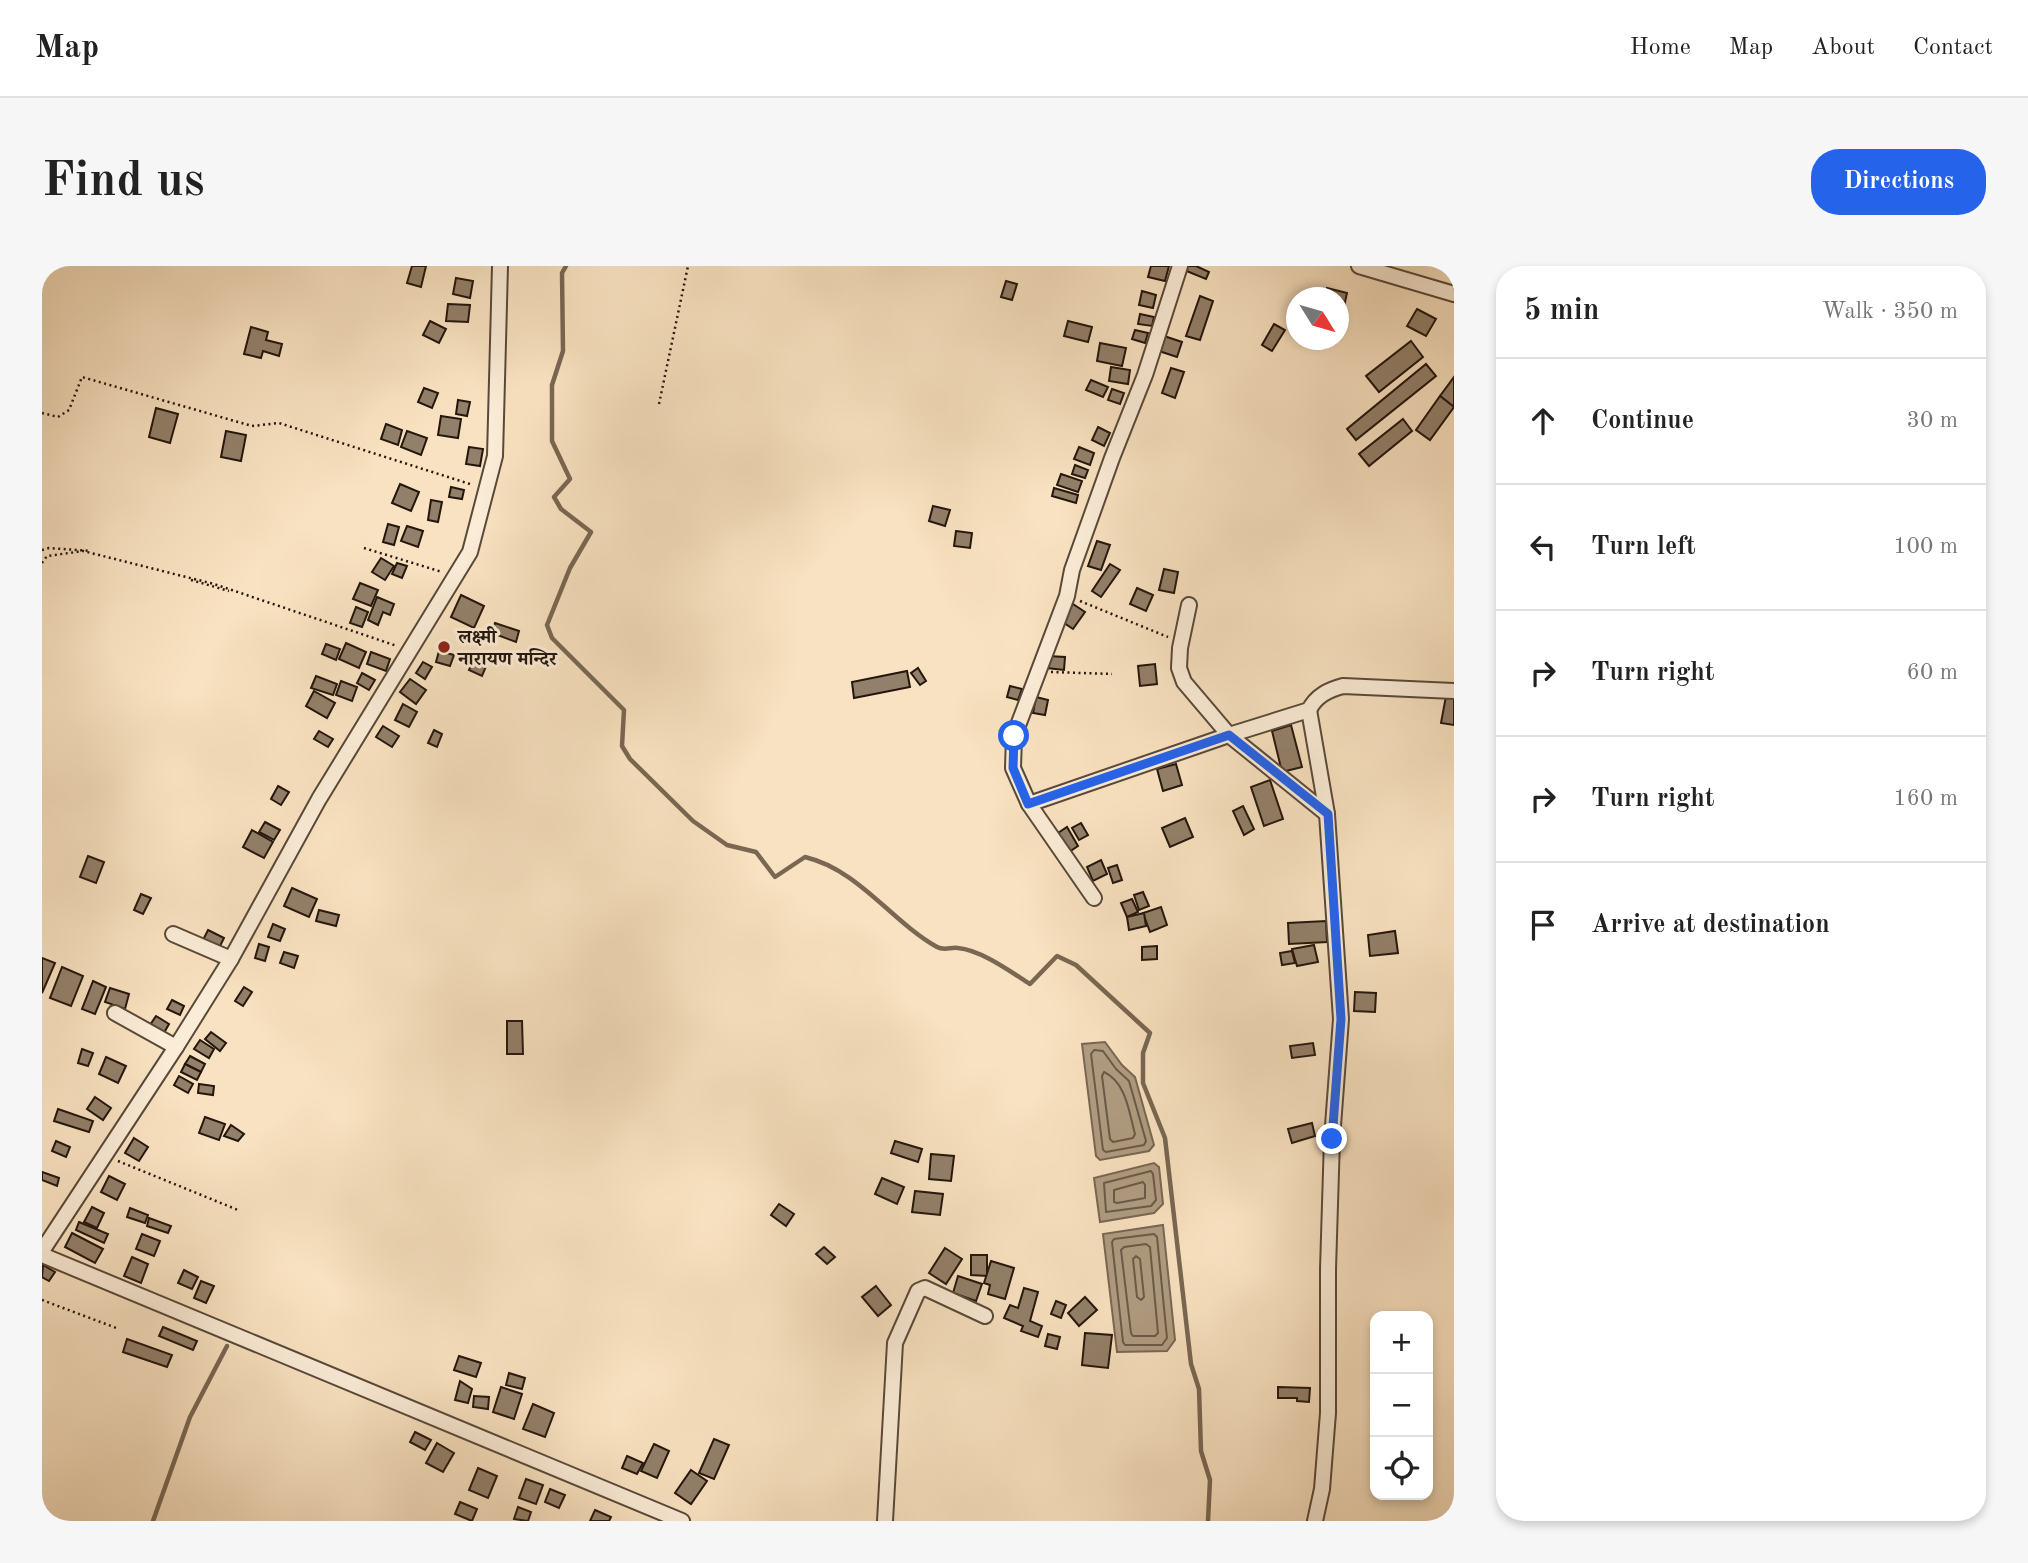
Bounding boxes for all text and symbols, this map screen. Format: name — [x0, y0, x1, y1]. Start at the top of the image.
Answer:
text: Map — [35, 32, 99, 65]
text: Home — [1630, 36, 1691, 60]
text: Map — [1729, 36, 1773, 60]
text: About — [1811, 36, 1875, 60]
text: Contact — [1913, 36, 1993, 60]
button: Directions — [1811, 149, 1986, 215]
text: Find us — [42, 158, 205, 207]
north arrow — [1286, 287, 1349, 350]
text: 5 min — [1524, 296, 1599, 326]
text: Walk · 350 m — [1822, 300, 1958, 323]
icon: ahead — [1524, 402, 1562, 440]
text: Continue — [1591, 408, 1694, 434]
text: 30 m — [1907, 409, 1958, 432]
icon: left — [1524, 528, 1562, 566]
text: Turn left — [1591, 534, 1696, 560]
text: 100 m — [1893, 535, 1958, 558]
place label: लक्ष्मी नारायण मन्दिर — [456, 626, 558, 670]
marker: लक्ष्मी नारायण मन्दिर — [436, 639, 452, 655]
icon: right — [1524, 654, 1562, 692]
text: Turn right — [1591, 660, 1714, 686]
text: 60 m — [1907, 661, 1958, 684]
route start — [998, 720, 1029, 751]
icon: right — [1524, 780, 1562, 818]
text: Turn right — [1591, 786, 1714, 812]
text: 160 m — [1893, 787, 1958, 810]
icon: arrive — [1524, 906, 1562, 944]
text: Arrive at destination — [1591, 912, 1830, 938]
route end — [1316, 1123, 1347, 1154]
map controls — [1370, 1311, 1433, 1500]
button: + — [1370, 1311, 1433, 1374]
button: − — [1370, 1374, 1433, 1437]
button: locate — [1370, 1437, 1433, 1500]

